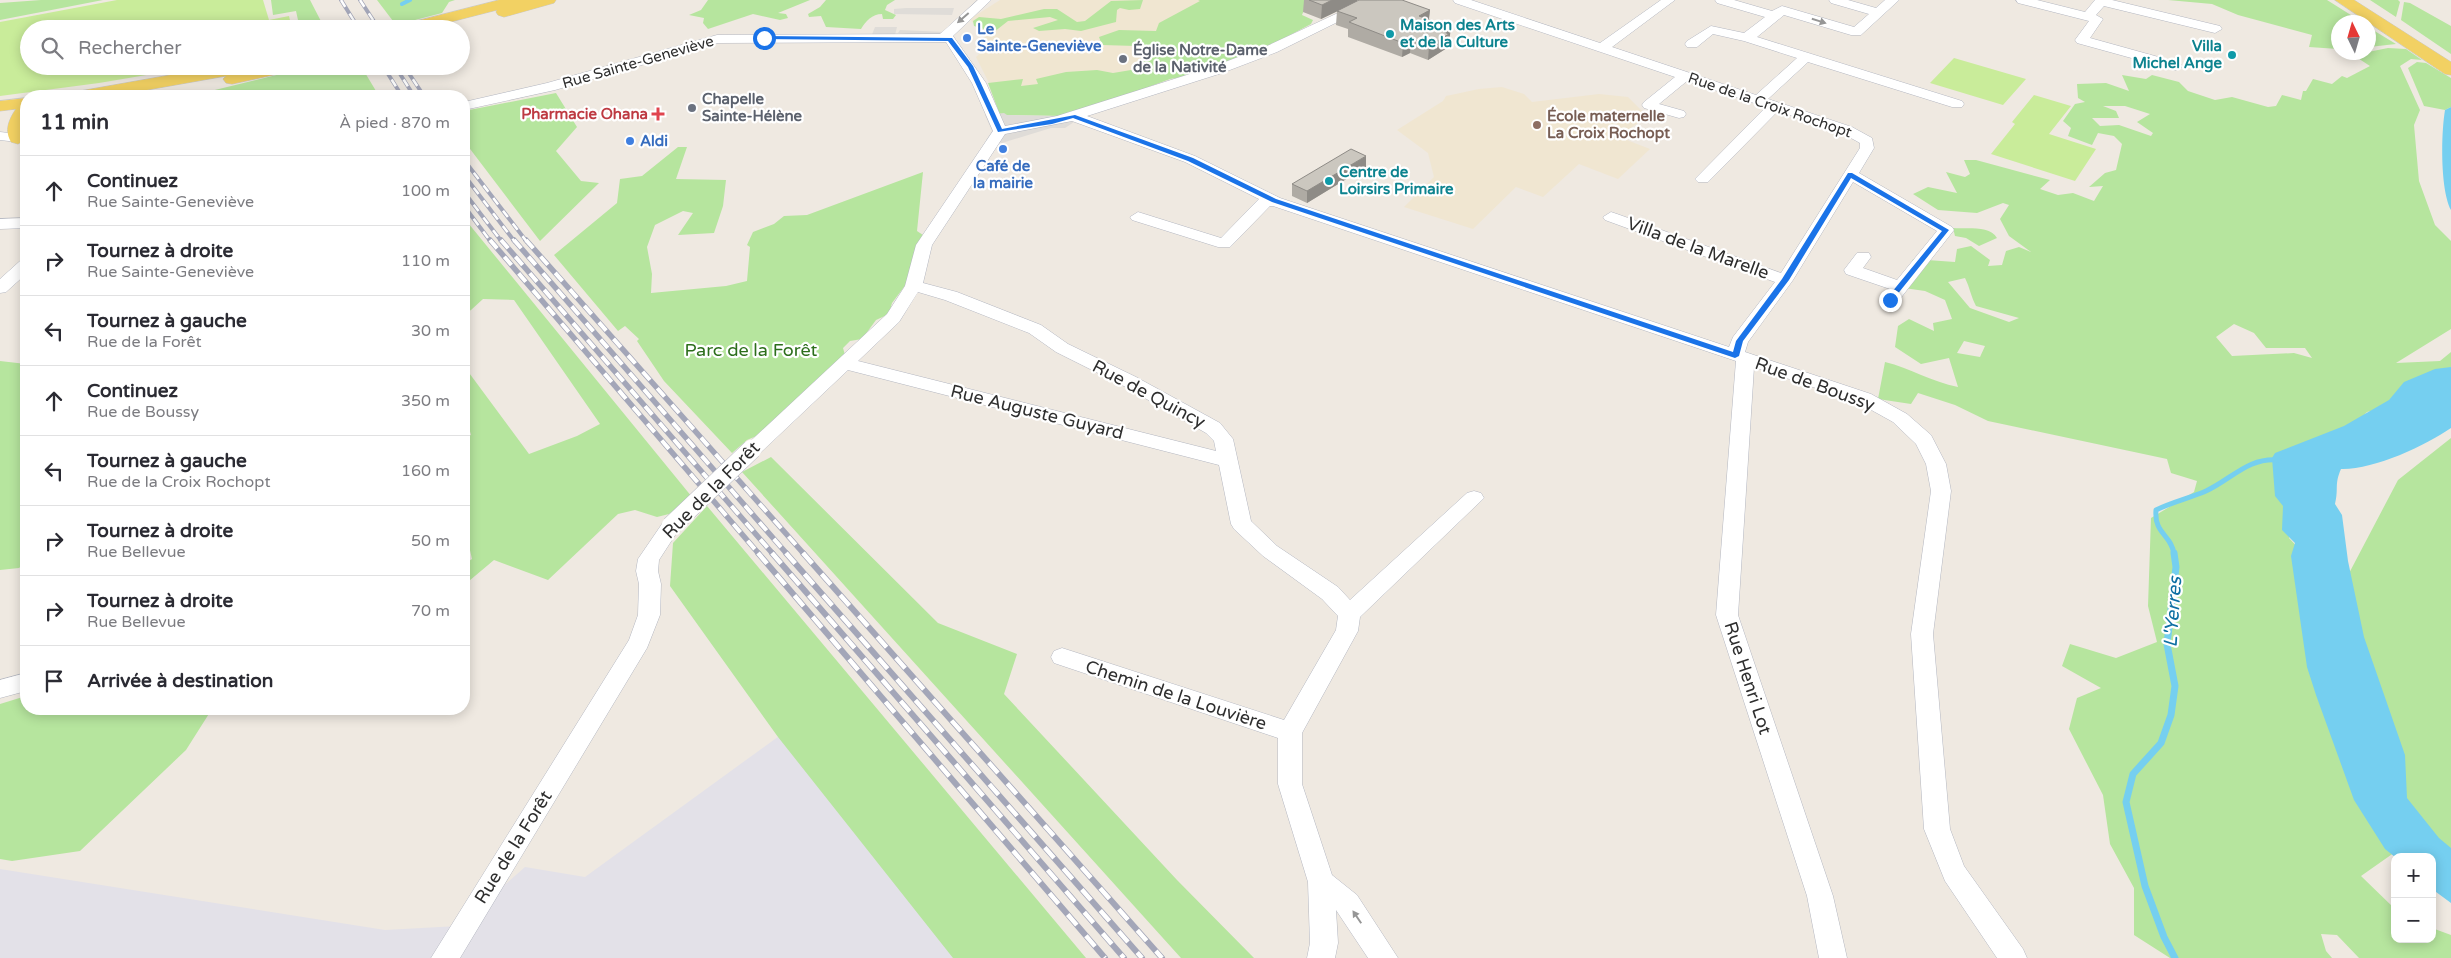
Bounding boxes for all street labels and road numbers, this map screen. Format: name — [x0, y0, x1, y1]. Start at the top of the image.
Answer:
street label: Rue Sainte-Geneviève — [560, 32, 716, 92]
street label: Rue de la Croix Rochopt — [1686, 68, 1855, 142]
street label: Villa de la Marelle — [1624, 212, 1772, 284]
street label: Rue de Boussy — [1752, 352, 1878, 416]
street label: Rue de Quincy — [1089, 355, 1210, 433]
street label: Rue Auguste Guyard — [948, 380, 1126, 444]
street label: Rue de la Forêt — [658, 437, 764, 543]
street label: Rue Henri Lot — [1719, 619, 1777, 737]
street label: Chemin de la Louvière — [1083, 655, 1269, 735]
street label: Rue de la Forêt — [469, 786, 557, 908]

